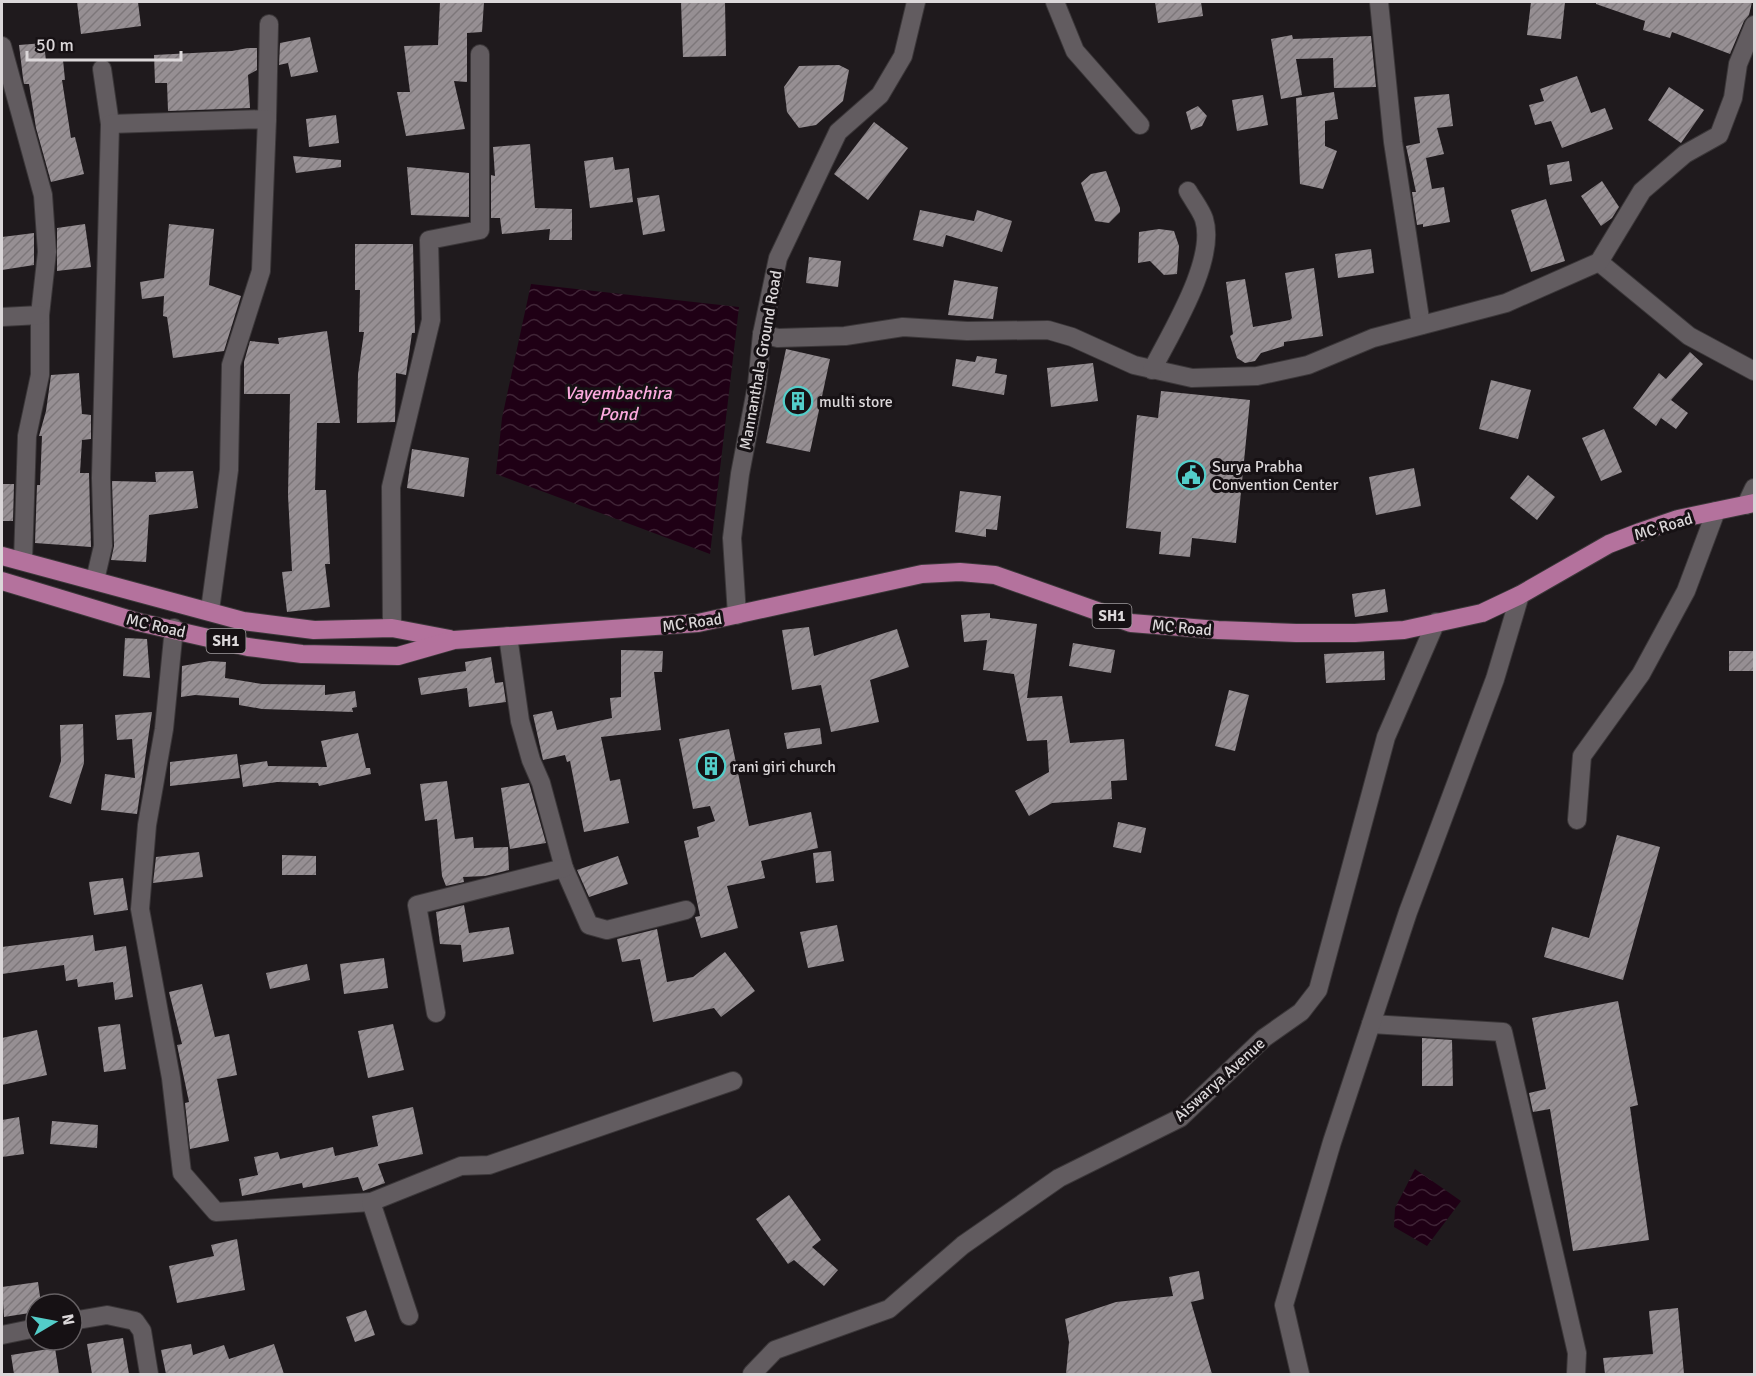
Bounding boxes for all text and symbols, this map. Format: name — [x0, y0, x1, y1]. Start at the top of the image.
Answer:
scale bar — [27, 24, 182, 62]
text: 50 m — [36, 34, 74, 56]
street label: Mannanthala Ground Road — [735, 269, 787, 452]
water label: Vayembachira Pond — [564, 382, 673, 425]
building icon: multi store — [782, 385, 814, 417]
place label: multi store — [819, 392, 893, 412]
place label: Surya Prabha Convention Center — [1212, 457, 1339, 495]
public building icon: Surya Prabha Convention Center — [1175, 459, 1207, 491]
street label: MC Road — [1632, 509, 1695, 545]
road number: SH1 — [1092, 604, 1132, 628]
street label: MC Road — [124, 609, 187, 643]
street label: MC Road — [661, 609, 723, 637]
street label: MC Road — [1151, 615, 1213, 641]
road number: SH1 — [206, 629, 246, 653]
building icon: rani giri church — [695, 750, 727, 782]
place label: rani giri church — [732, 757, 836, 777]
street label: Aiswarya Avenue — [1170, 1034, 1269, 1126]
north arrow — [24, 1292, 84, 1352]
text: N — [57, 1312, 79, 1327]

